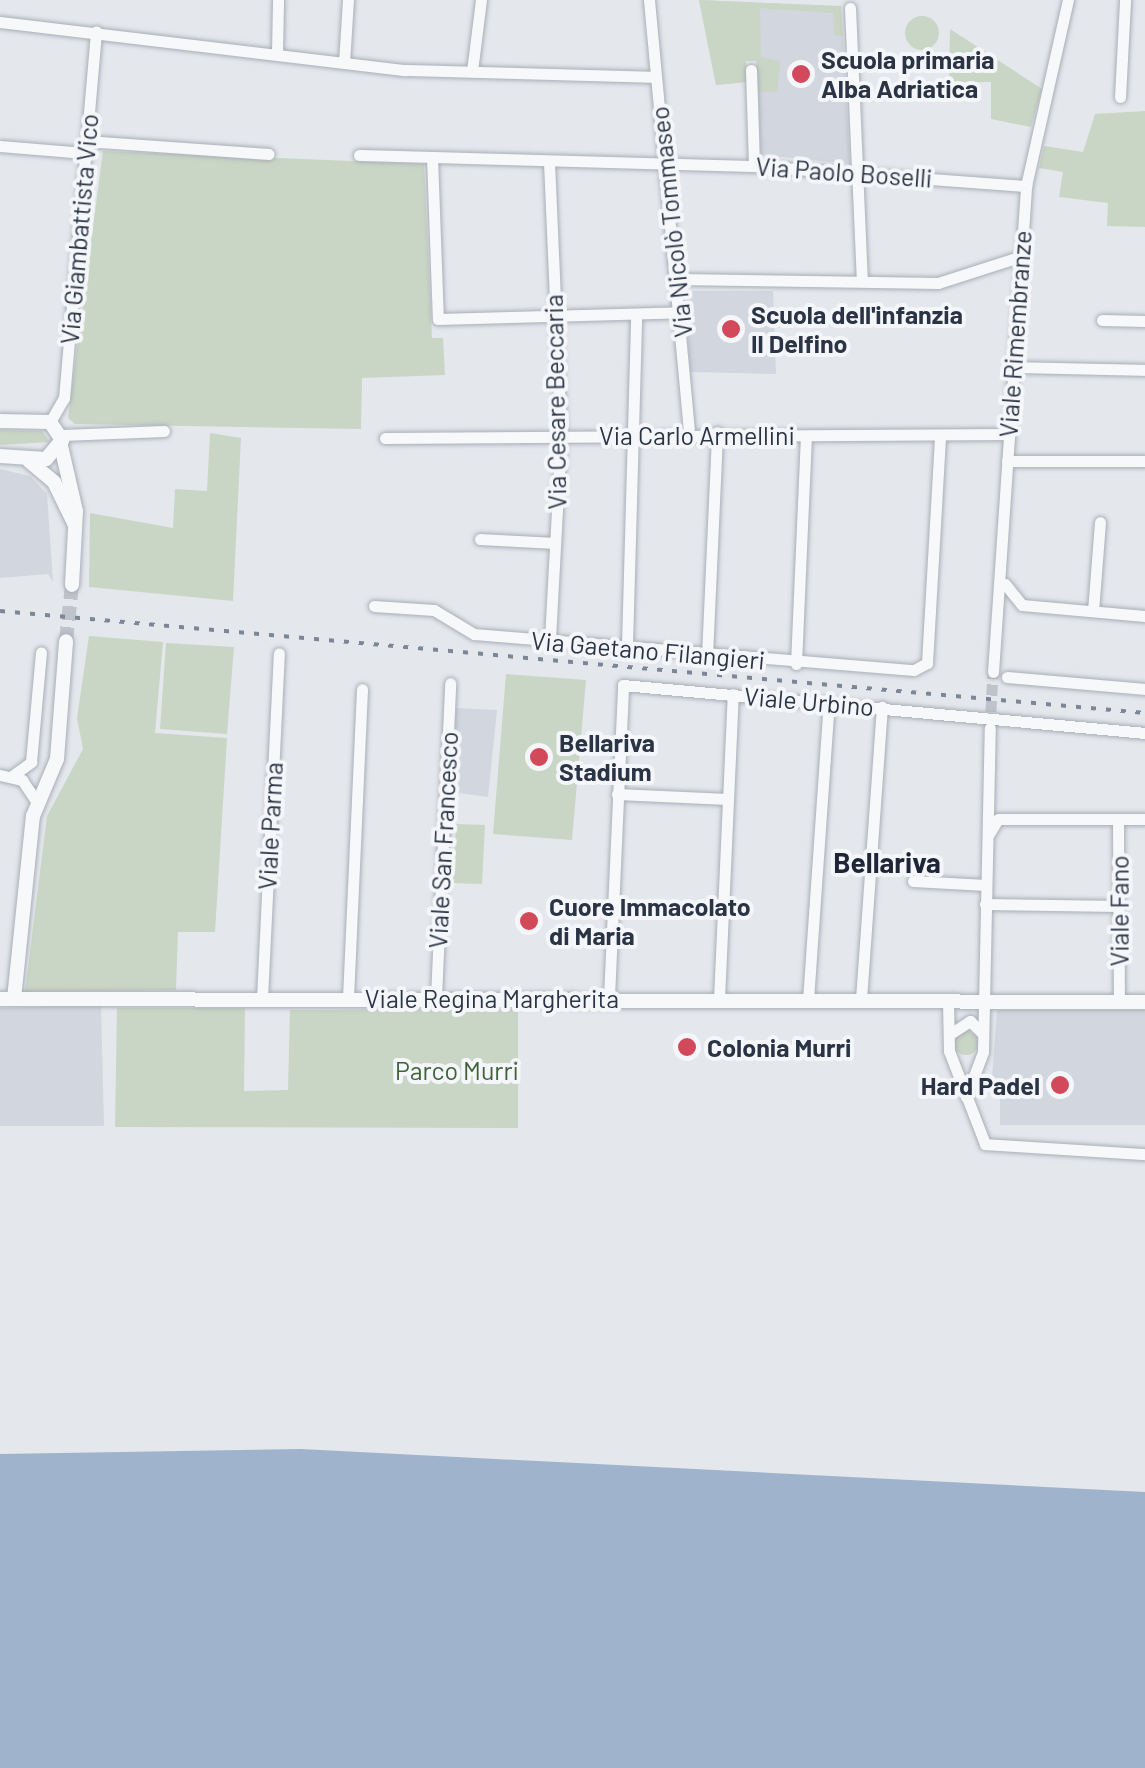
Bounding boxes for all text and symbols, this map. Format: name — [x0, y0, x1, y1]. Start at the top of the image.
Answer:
place label: Scuola primaria Alba Adriatica — [821, 45, 995, 104]
marker: Scuola primaria Alba Adriatica — [790, 63, 812, 85]
street label: Via Nicolò Tommaseo — [644, 105, 698, 339]
street label: Via Giambattista Vico — [54, 112, 104, 346]
street label: Via Paolo Boselli — [755, 151, 933, 193]
street label: Viale Rimembranze — [993, 229, 1037, 439]
street label: Via Cesare Beccaria — [538, 294, 572, 510]
place label: Scuola dell'infanzia Il Delfino — [751, 300, 963, 359]
marker: Scuola dell'infanzia Il Delfino — [720, 318, 742, 340]
street label: Via Carlo Armellini — [599, 420, 795, 450]
street label: Via Gaetano Filangieri — [530, 625, 766, 675]
street label: Viale Urbino — [743, 680, 875, 722]
place label: Bellariva Stadium — [559, 728, 655, 787]
street label: Viale San Francesco — [422, 731, 464, 949]
marker: Bellariva Stadium — [528, 746, 550, 768]
street label: Viale Parma — [252, 761, 288, 891]
district label: Bellariva — [833, 845, 941, 879]
street label: Viale Fano — [1104, 855, 1134, 967]
place label: Cuore Immacolato di Maria — [549, 892, 751, 951]
marker: Cuore Immacolato di Maria — [518, 910, 540, 932]
street label: Viale Regina Margherita — [365, 983, 619, 1013]
place label: Colonia Murri — [707, 1032, 851, 1062]
marker: Colonia Murri — [676, 1036, 698, 1058]
park label: Parco Murri — [395, 1055, 519, 1085]
place label: Hard Padel — [921, 1070, 1040, 1100]
marker: Hard Padel — [1049, 1074, 1071, 1096]

